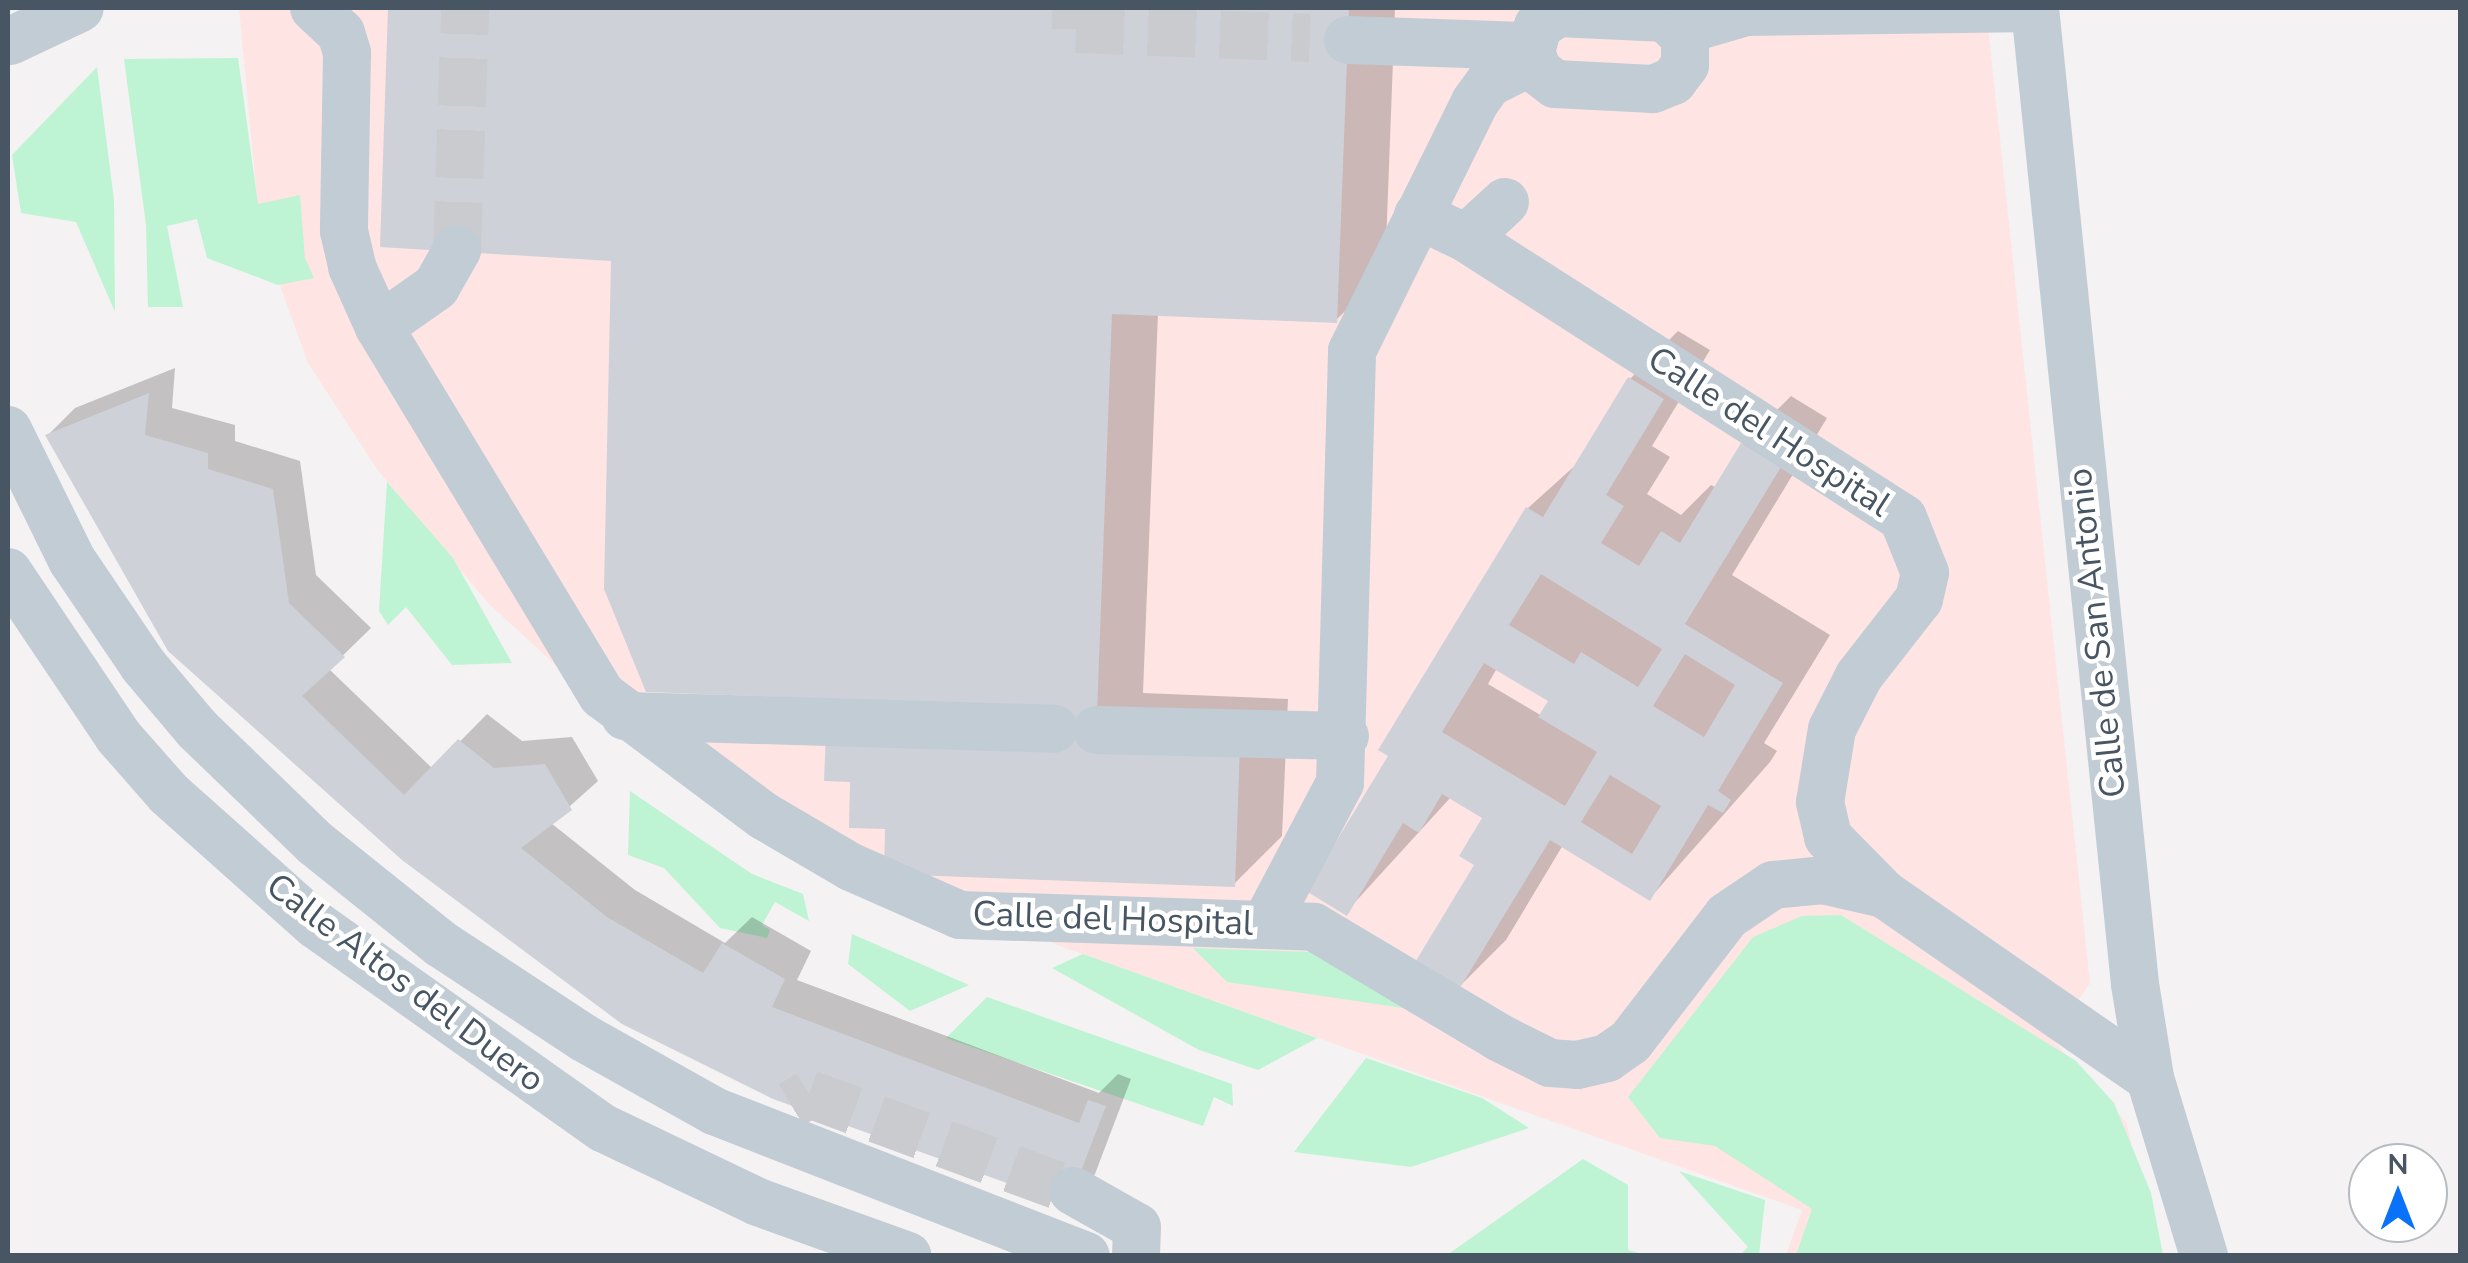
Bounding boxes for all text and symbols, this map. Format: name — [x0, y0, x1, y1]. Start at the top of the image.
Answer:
street label: Calle del Hospital — [1640, 338, 1898, 526]
street label: Calle de San Antonio — [2059, 466, 2135, 800]
street label: Calle Altos del Duero — [258, 865, 552, 1101]
street label: Calle del Hospital — [972, 893, 1254, 945]
north arrow — [2348, 1143, 2448, 1243]
text: N — [2388, 1146, 2408, 1184]

